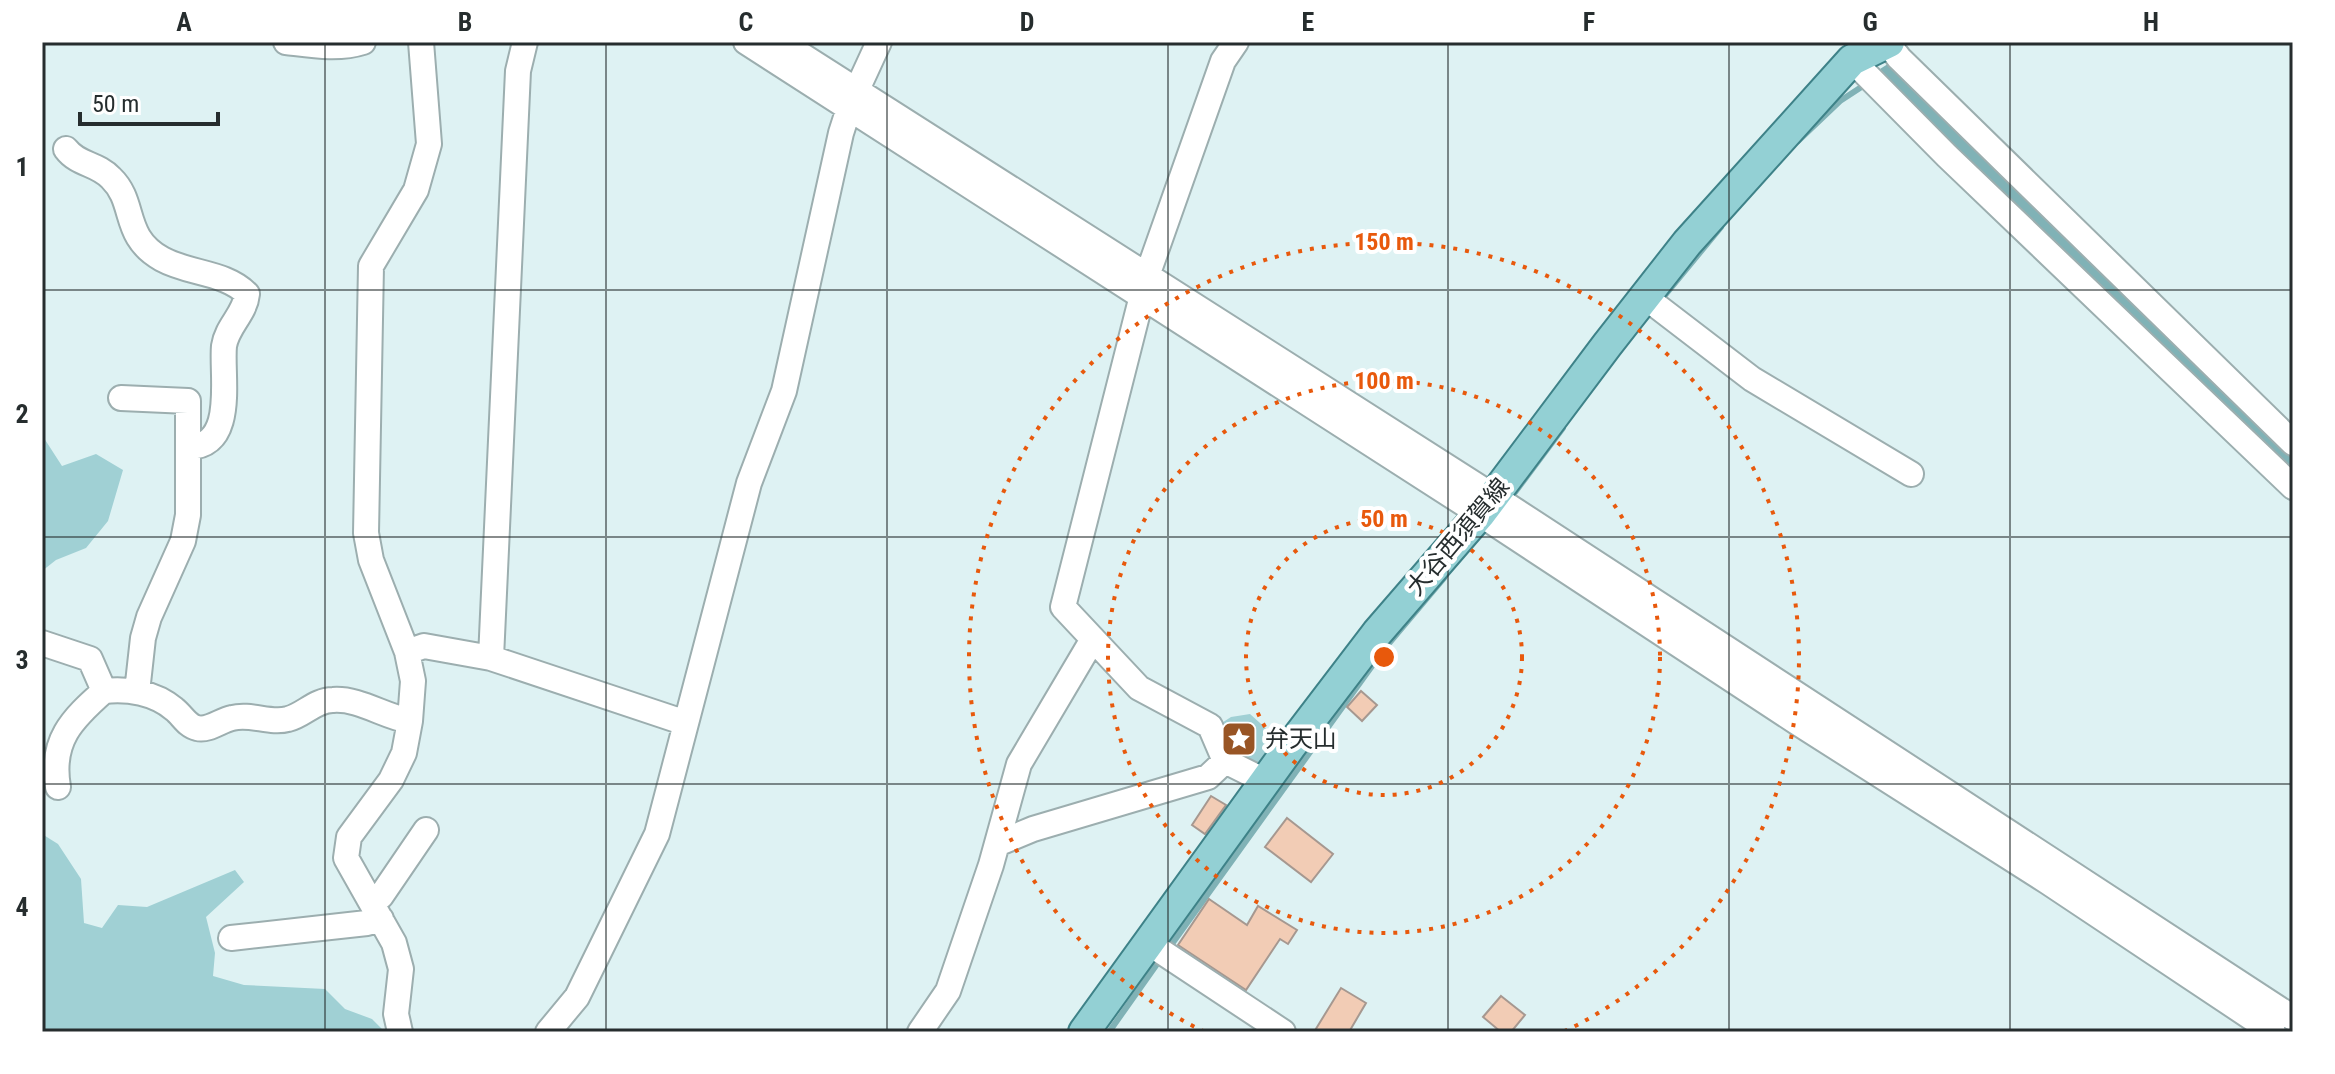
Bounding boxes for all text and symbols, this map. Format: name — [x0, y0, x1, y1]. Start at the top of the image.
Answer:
text: A — [176, 7, 192, 37]
text: B — [458, 7, 472, 37]
text: C — [739, 7, 754, 37]
text: D — [1020, 7, 1034, 37]
text: E — [1302, 7, 1315, 37]
text: F — [1583, 7, 1595, 37]
text: G — [1862, 7, 1878, 37]
text: H — [2143, 7, 2159, 37]
scale bar — [80, 76, 218, 126]
text: 50 m — [92, 90, 139, 118]
text: 1 — [15, 152, 29, 182]
text: 150 m — [1354, 228, 1414, 256]
text: 100 m — [1354, 367, 1414, 395]
text: 2 — [15, 399, 29, 429]
street label: 大谷西須賀線 — [1401, 473, 1515, 601]
text: 50 m — [1360, 505, 1408, 533]
centre of rings — [1370, 643, 1398, 671]
text: 3 — [15, 645, 29, 675]
place icon: 弁天山 — [1220, 720, 1258, 758]
place label: 弁天山 — [1265, 725, 1337, 753]
text: 4 — [15, 892, 29, 922]

